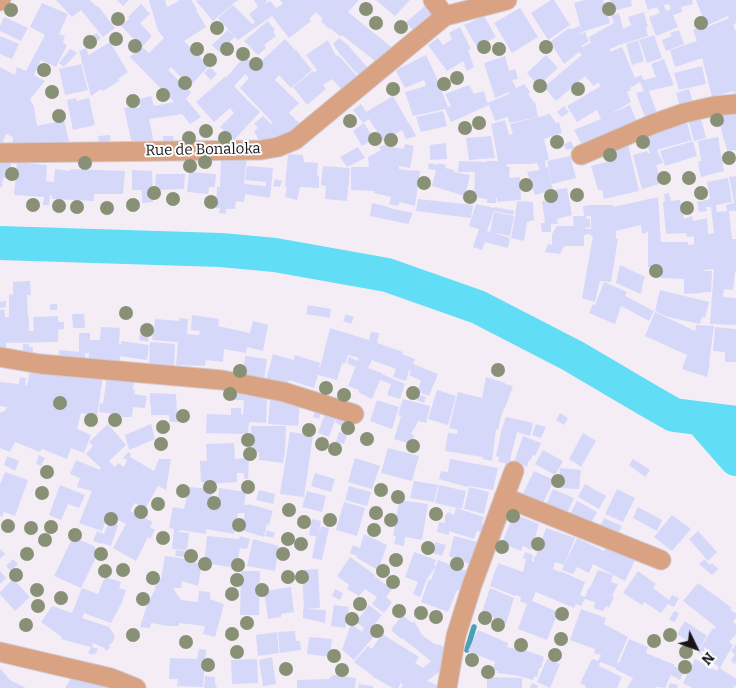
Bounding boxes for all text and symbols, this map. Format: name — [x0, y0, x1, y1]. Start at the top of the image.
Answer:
street label: Rue de Bonaloka — [145, 140, 261, 160]
north arrow — [671, 623, 721, 673]
text: N — [698, 649, 717, 668]

